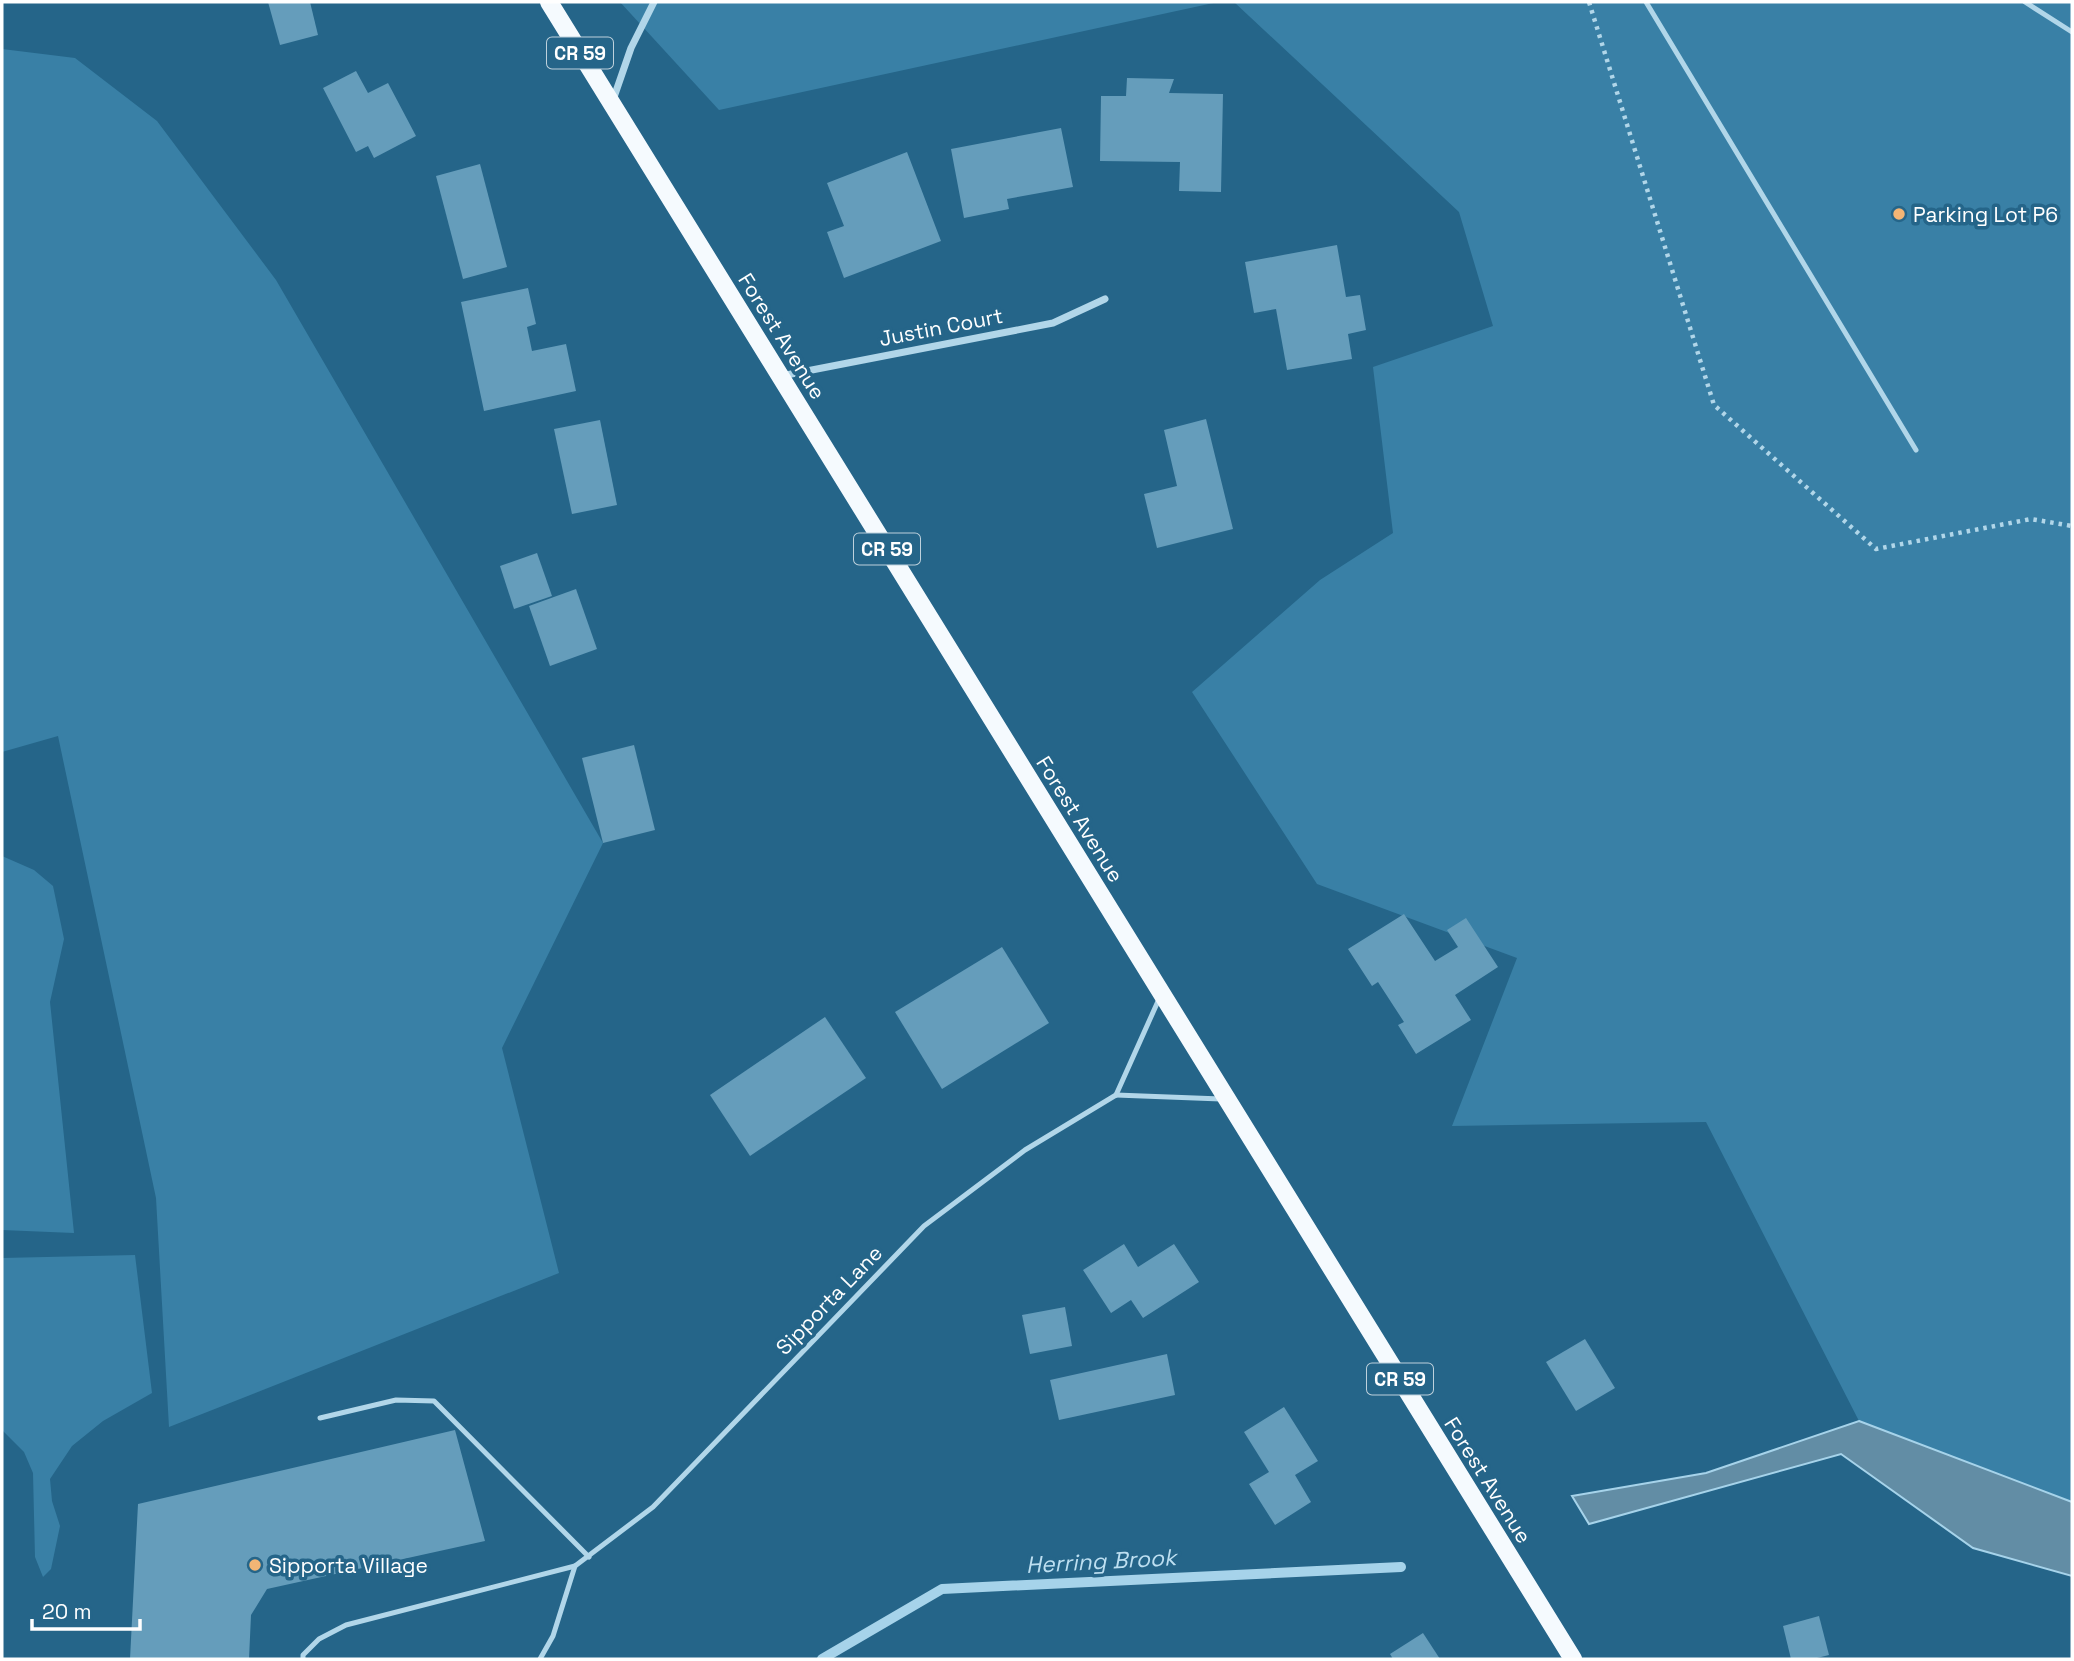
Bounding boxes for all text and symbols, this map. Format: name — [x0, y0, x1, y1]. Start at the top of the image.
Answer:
road number: CR 59 — [547, 38, 613, 68]
place label: Parking Lot P6 — [1913, 201, 2058, 228]
marker: Parking Lot P6 — [1891, 206, 1907, 222]
street label: Forest Avenue — [732, 268, 832, 404]
street label: Justin Court — [877, 302, 1005, 352]
road number: CR 59 — [854, 534, 920, 564]
street label: Forest Avenue — [1030, 751, 1130, 887]
street label: Sipporta Lane — [770, 1240, 888, 1360]
road number: CR 59 — [1367, 1364, 1433, 1394]
street label: Forest Avenue — [1438, 1412, 1538, 1548]
water label: Herring Brook — [1025, 1542, 1180, 1580]
place label: Sipporta Village — [269, 1552, 428, 1579]
marker: Sipporta Village — [247, 1557, 263, 1573]
scale bar — [32, 1588, 140, 1632]
text: 20 m — [42, 1598, 92, 1625]

